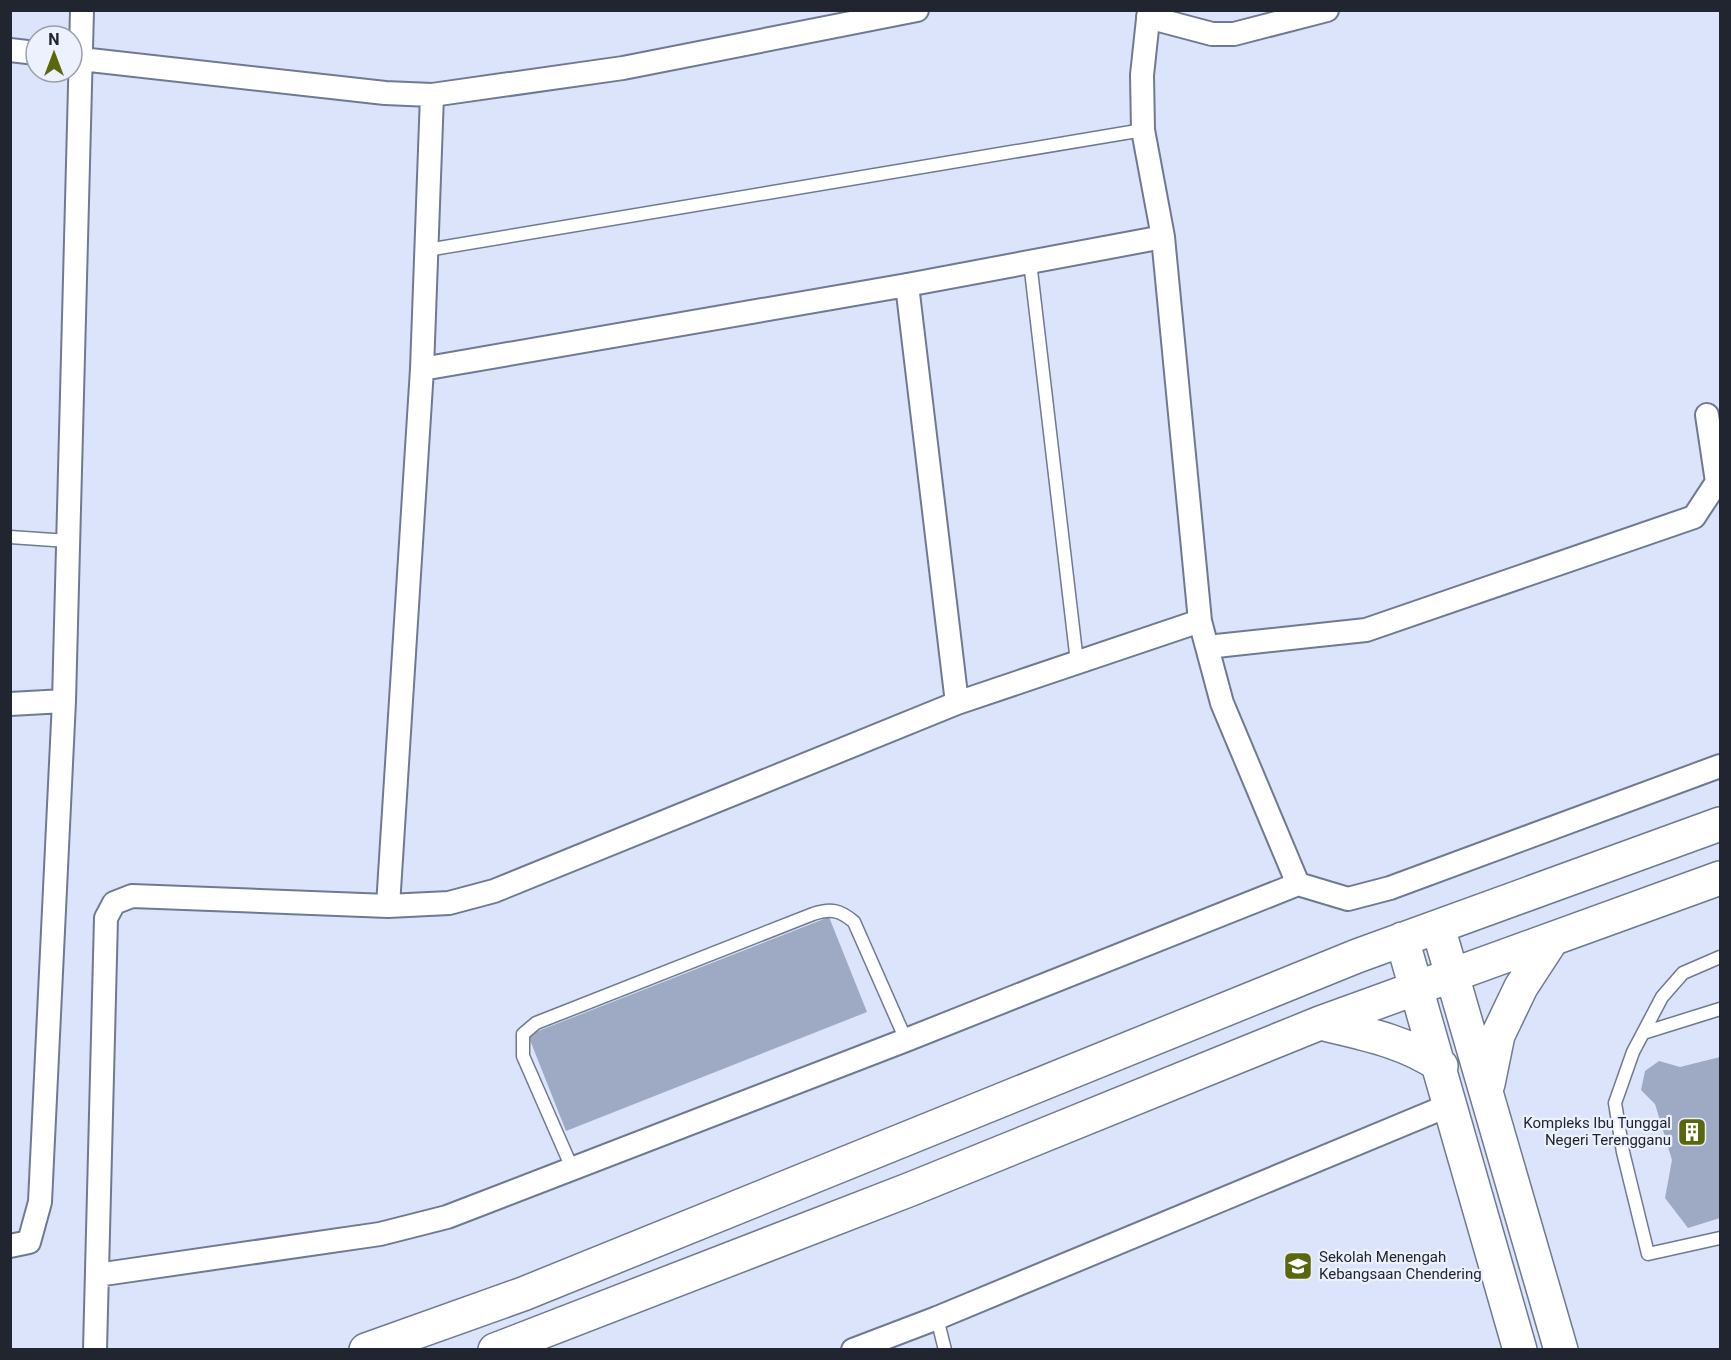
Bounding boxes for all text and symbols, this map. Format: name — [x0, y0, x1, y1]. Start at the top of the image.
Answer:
north arrow — [24, 24, 84, 84]
text: N — [48, 30, 60, 49]
place label: Kompleks Ibu Tunggal Negeri Terengganu — [1523, 1114, 1671, 1149]
building icon: Kompleks Ibu Tunggal Negeri Terengganu — [1676, 1116, 1708, 1148]
place label: Sekolah Menengah Kebangsaan Chendering — [1319, 1248, 1482, 1283]
school or university icon: Sekolah Menengah Kebangsaan Chendering — [1282, 1250, 1314, 1282]

